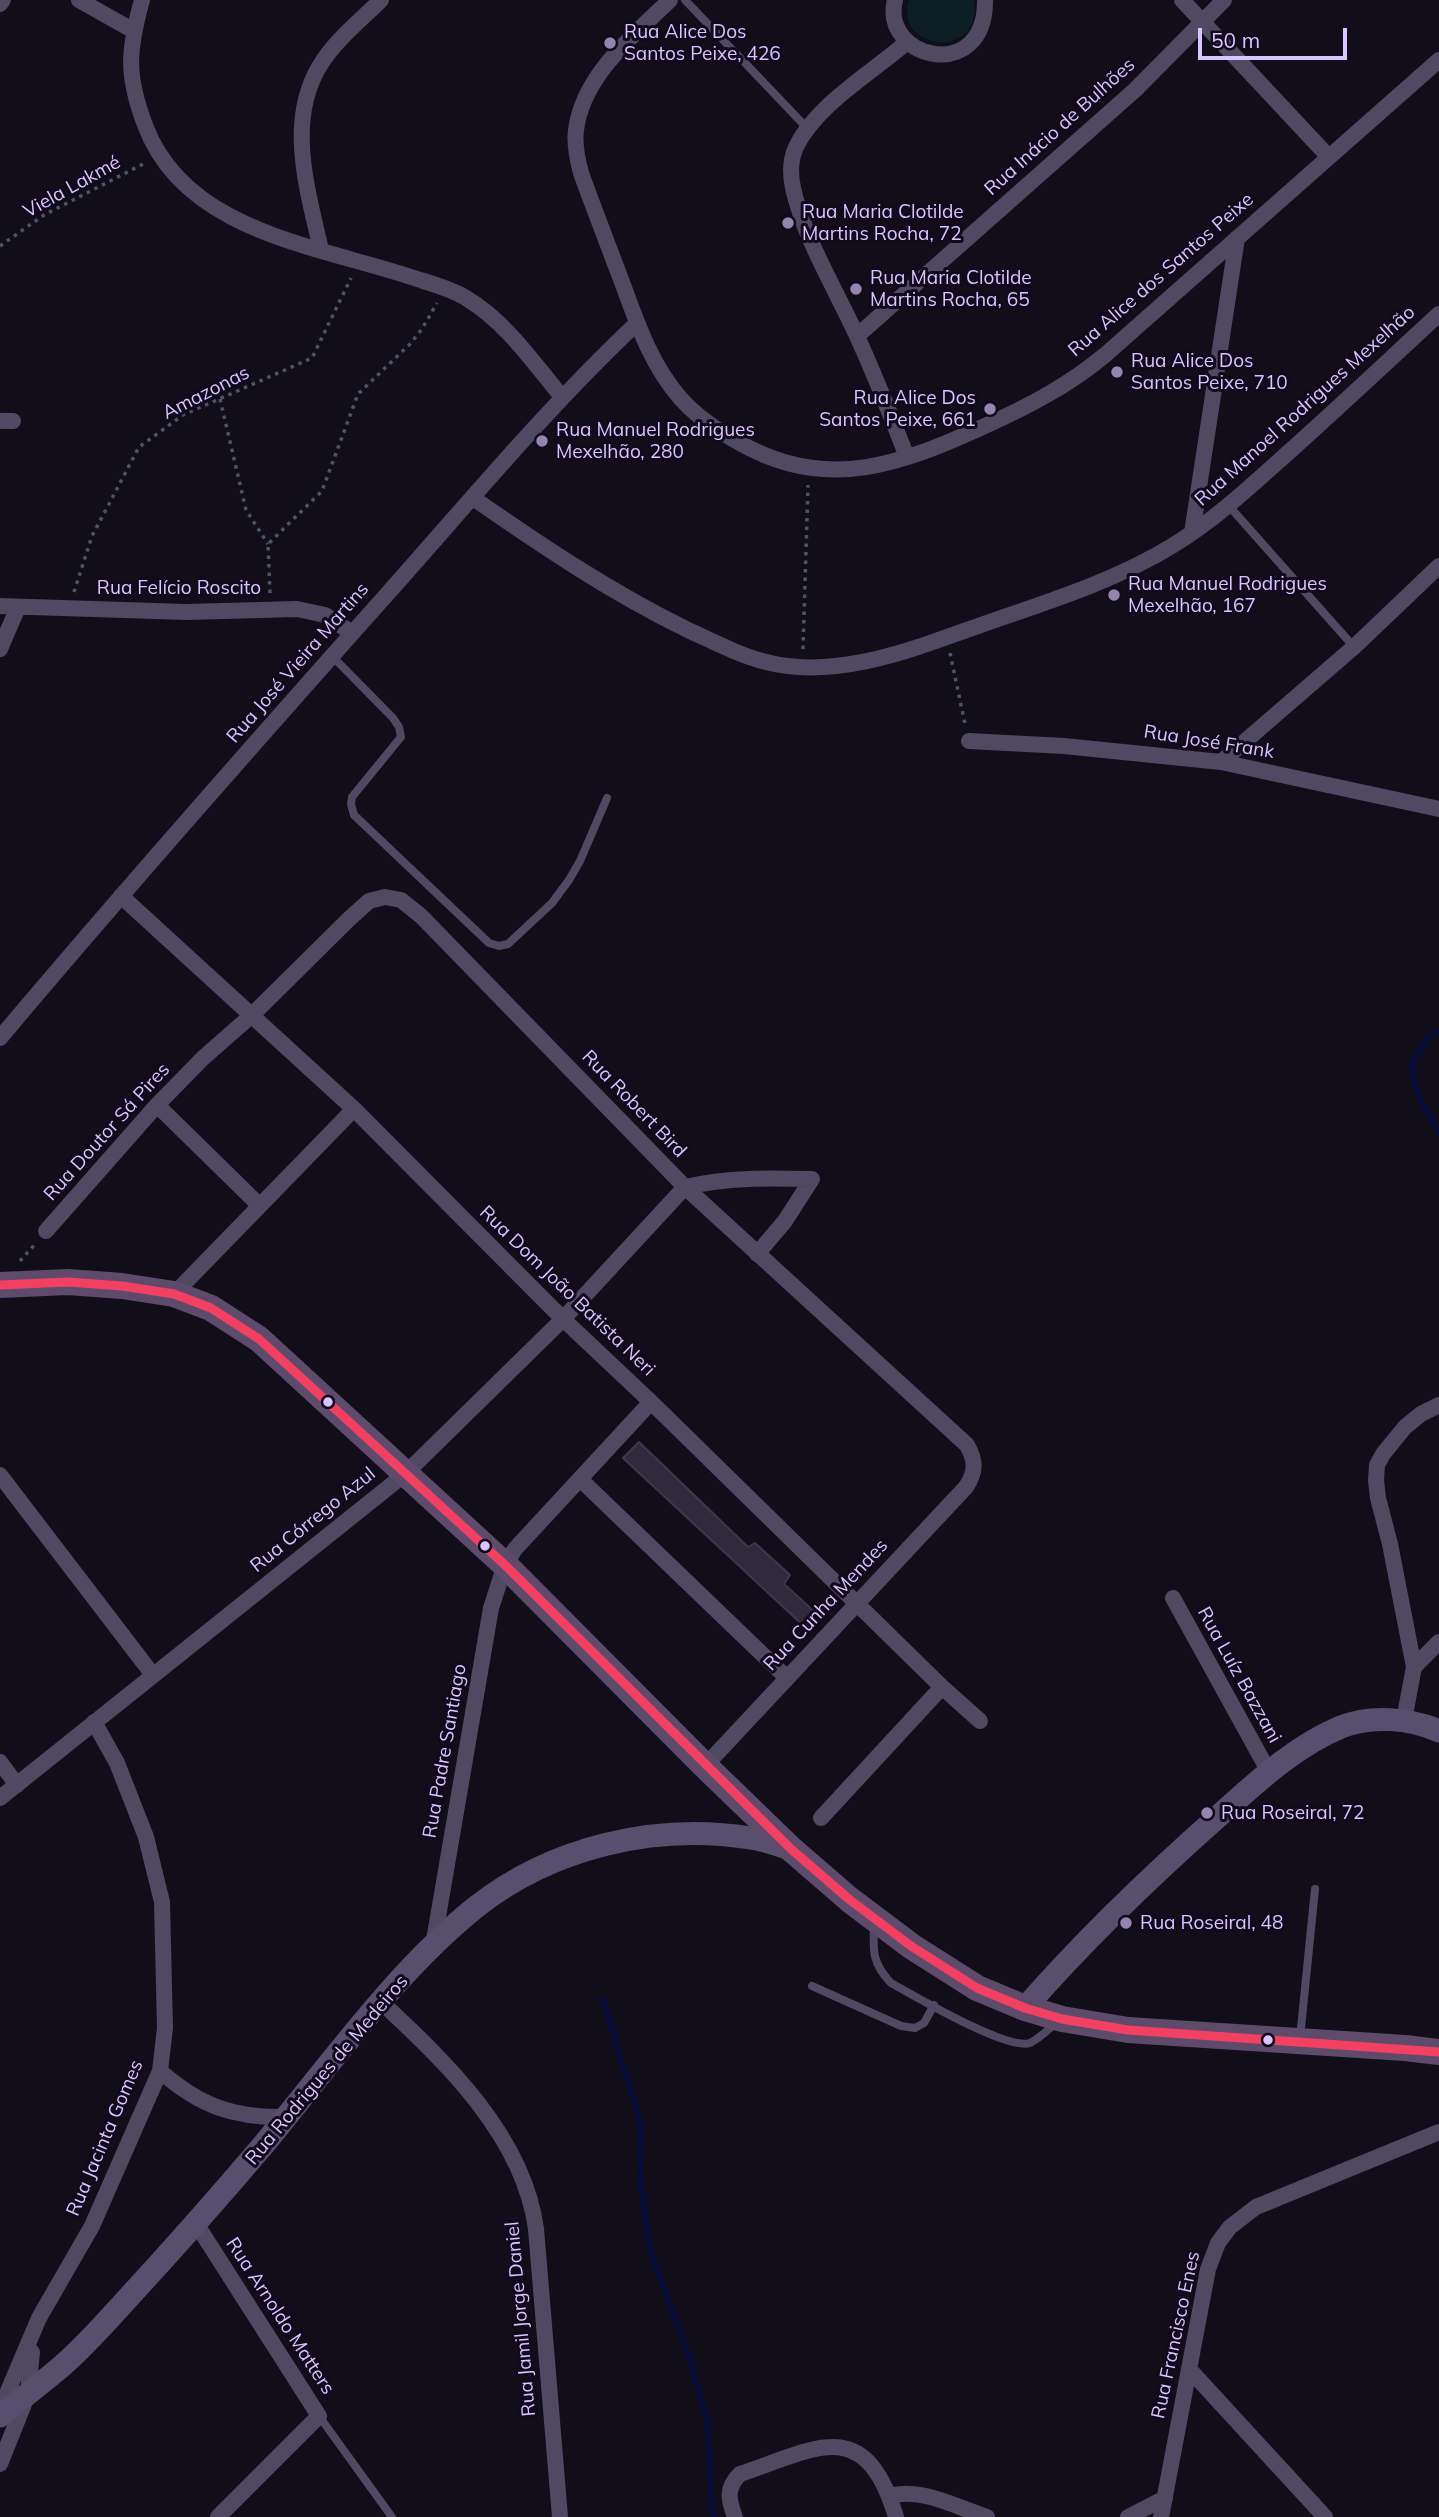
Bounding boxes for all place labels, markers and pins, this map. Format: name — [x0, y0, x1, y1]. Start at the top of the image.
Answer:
place label: Rua Alice Dos Santos Peixe, 426 — [624, 21, 781, 65]
marker: Rua Alice Dos Santos Peixe, 426 — [602, 35, 618, 51]
place label: Rua Maria Clotilde Martins Rocha, 72 — [802, 201, 964, 245]
marker: Rua Maria Clotilde Martins Rocha, 72 — [780, 215, 796, 231]
place label: Rua Maria Clotilde Martins Rocha, 65 — [870, 267, 1032, 311]
marker: Rua Maria Clotilde Martins Rocha, 65 — [848, 281, 864, 297]
place label: Rua Alice Dos Santos Peixe, 710 — [1131, 350, 1288, 394]
marker: Rua Alice Dos Santos Peixe, 710 — [1109, 364, 1125, 380]
place label: Rua Alice Dos Santos Peixe, 661 — [819, 387, 976, 431]
marker: Rua Alice Dos Santos Peixe, 661 — [982, 401, 998, 417]
place label: Rua Manuel Rodrigues Mexelhão, 280 — [556, 419, 755, 463]
marker: Rua Manuel Rodrigues Mexelhão, 280 — [534, 433, 550, 449]
place label: Rua Manuel Rodrigues Mexelhão, 167 — [1128, 573, 1327, 617]
marker: Rua Manuel Rodrigues Mexelhão, 167 — [1106, 587, 1122, 603]
unlabelled marker — [321, 1395, 335, 1409]
unlabelled marker — [478, 1539, 492, 1553]
place label: Rua Roseiral, 72 — [1221, 1802, 1364, 1824]
marker: Rua Roseiral, 72 — [1199, 1805, 1215, 1821]
place label: Rua Roseiral, 48 — [1140, 1912, 1283, 1934]
marker: Rua Roseiral, 48 — [1118, 1915, 1134, 1931]
unlabelled marker — [1261, 2033, 1275, 2047]

